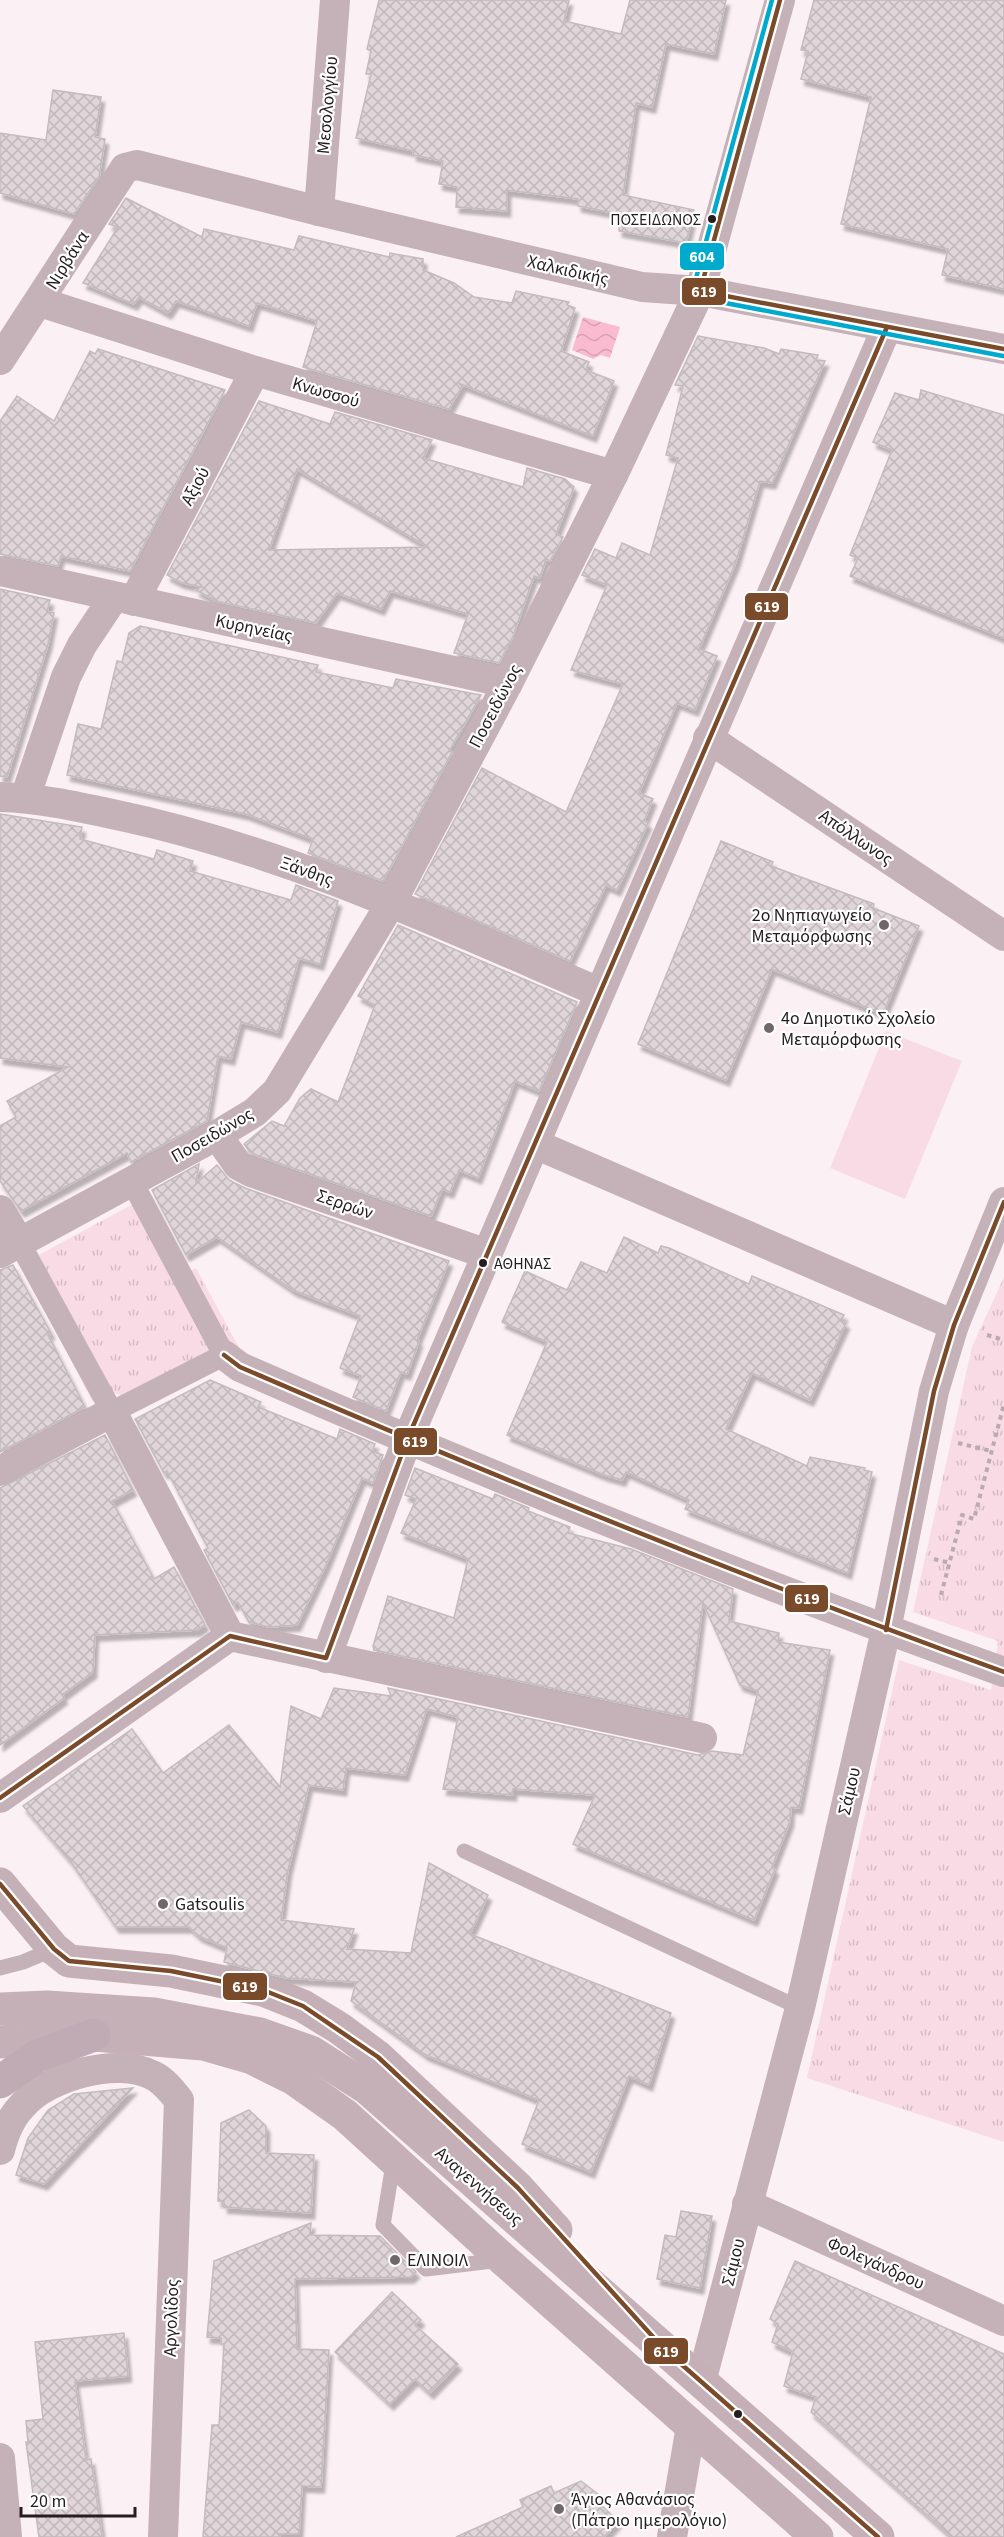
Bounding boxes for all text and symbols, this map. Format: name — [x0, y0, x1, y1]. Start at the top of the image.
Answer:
street label: Μεσολογγίου — [311, 55, 344, 155]
place label: ΠΟΣΕΙΔΩΝΟΣ — [610, 209, 701, 231]
marker: ΠΟΣΕΙΔΩΝΟΣ — [706, 213, 718, 225]
street label: Νιρβάνα — [40, 226, 95, 294]
line badge: 604 — [679, 242, 725, 271]
text: 604 — [689, 246, 715, 268]
street label: Χαλκιδικής — [525, 249, 611, 292]
line badge: 619 — [681, 277, 727, 306]
text: 619 — [691, 281, 717, 303]
street label: Κνωσσού — [289, 371, 363, 414]
street label: Αξιού — [175, 462, 216, 510]
line badge: 619 — [744, 592, 789, 621]
text: 619 — [754, 596, 780, 618]
street label: Κυρηνείας — [213, 608, 295, 649]
street label: Ποσειδώνος — [463, 660, 528, 752]
street label: Απόλλωνος — [814, 803, 898, 872]
street label: Ξάνθης — [277, 850, 337, 893]
place label: 2ο Νηπιαγωγείο Μεταμόρφωσης — [751, 903, 872, 949]
marker: 2ο Νηπιαγωγείο Μεταμόρφωσης — [877, 918, 891, 932]
place label: 4ο Δημοτικό Σχολείο Μεταμόρφωσης — [781, 1006, 935, 1052]
marker: 4ο Δημοτικό Σχολείο Μεταμόρφωσης — [762, 1021, 776, 1035]
street label: Ποσειδώνος — [166, 1102, 258, 1169]
street label: Σερρών — [313, 1183, 377, 1226]
place label: ΑΘΗΝΑΣ — [494, 1253, 552, 1275]
marker: ΑΘΗΝΑΣ — [477, 1257, 489, 1269]
line badge: 619 — [393, 1427, 438, 1456]
text: 619 — [402, 1431, 428, 1453]
line badge: 619 — [784, 1584, 829, 1613]
text: 619 — [794, 1588, 820, 1610]
street label: Σάμου — [832, 1765, 867, 1817]
place label: Gatsoulis — [175, 1892, 245, 1917]
marker: Gatsoulis — [156, 1897, 170, 1911]
line badge: 619 — [222, 1972, 268, 2001]
text: 619 — [232, 1976, 258, 1998]
street label: Αναγεννήσεως — [429, 2141, 528, 2232]
street label: Φολεγάνδρου — [823, 2231, 929, 2296]
street label: Σάμου — [716, 2236, 751, 2289]
place label: ΕΛΙΝΟΙΛ — [407, 2248, 469, 2273]
marker: ΕΛΙΝΟΙΛ — [388, 2253, 402, 2267]
street label: Αργολίδος — [158, 2278, 185, 2357]
line badge: 619 — [643, 2337, 689, 2365]
text: 619 — [653, 2341, 679, 2363]
unlabelled marker — [732, 2408, 744, 2420]
scale bar — [21, 2480, 135, 2518]
place label: Άγιος Αθανάσιος (Πάτριο ημερολόγιο) — [571, 2487, 727, 2533]
text: 20 m — [30, 2489, 66, 2514]
marker: Άγιος Αθανάσιος (Πάτριο ημερολόγιο) — [552, 2502, 566, 2516]

